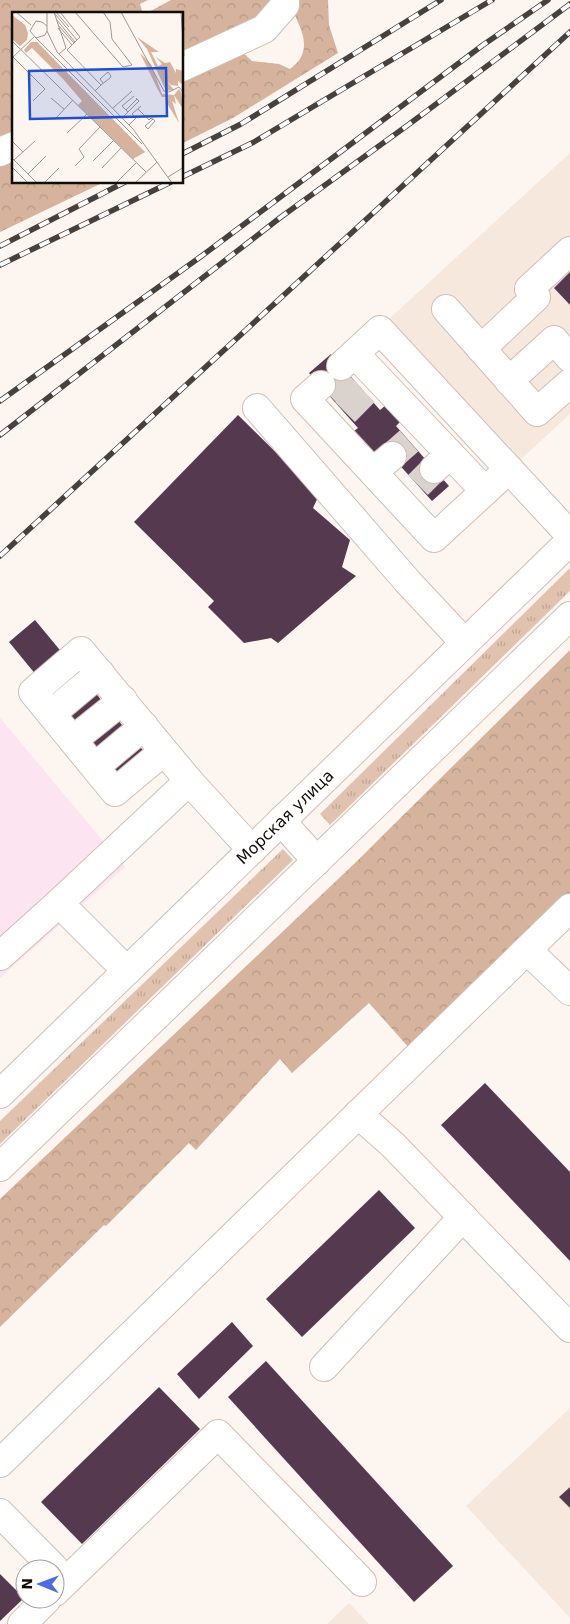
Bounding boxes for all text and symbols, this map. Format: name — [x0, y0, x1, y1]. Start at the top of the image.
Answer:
inset map — [12, 12, 184, 184]
street label: Морская улица — [233, 766, 337, 868]
north arrow — [15, 1559, 65, 1609]
text: N — [19, 1578, 35, 1590]

